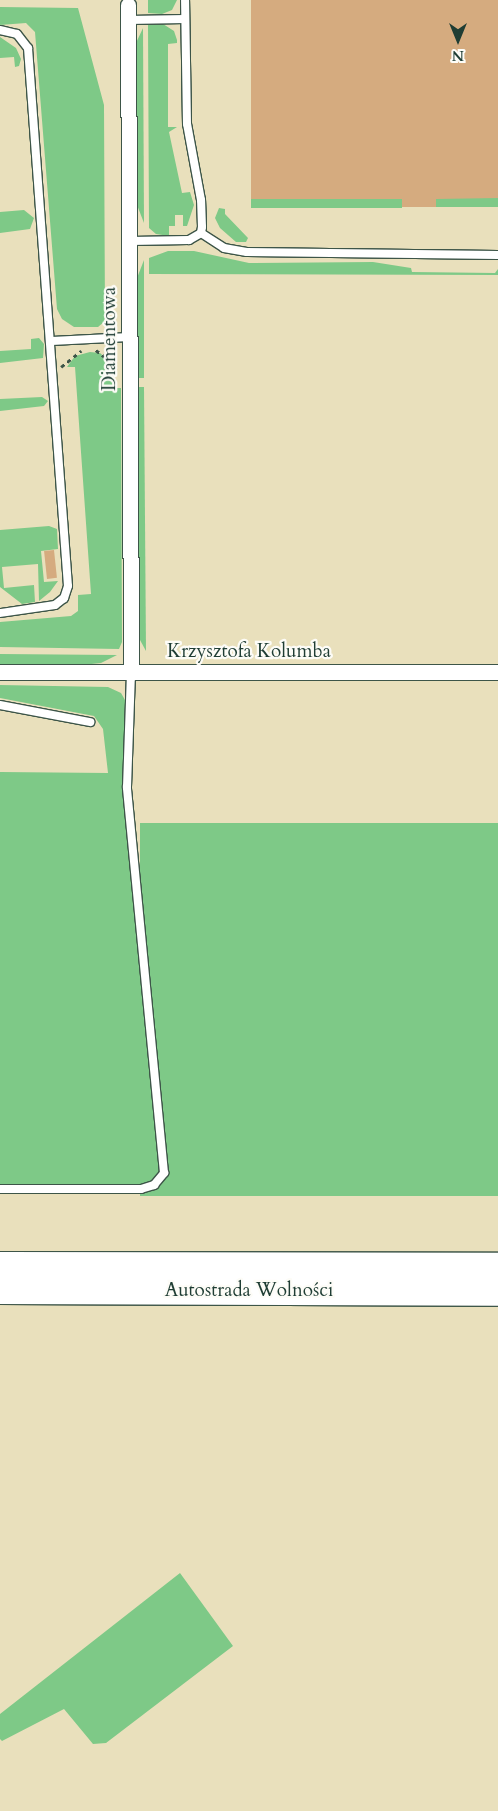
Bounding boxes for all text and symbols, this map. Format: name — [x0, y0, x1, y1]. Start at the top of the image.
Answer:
north arrow — [433, 15, 483, 65]
text: N — [452, 46, 464, 65]
street label: Diamentowa — [99, 287, 121, 391]
street label: Krzysztofa Kolumba — [167, 641, 331, 663]
street label: Autostrada Wolności — [165, 1280, 333, 1302]

